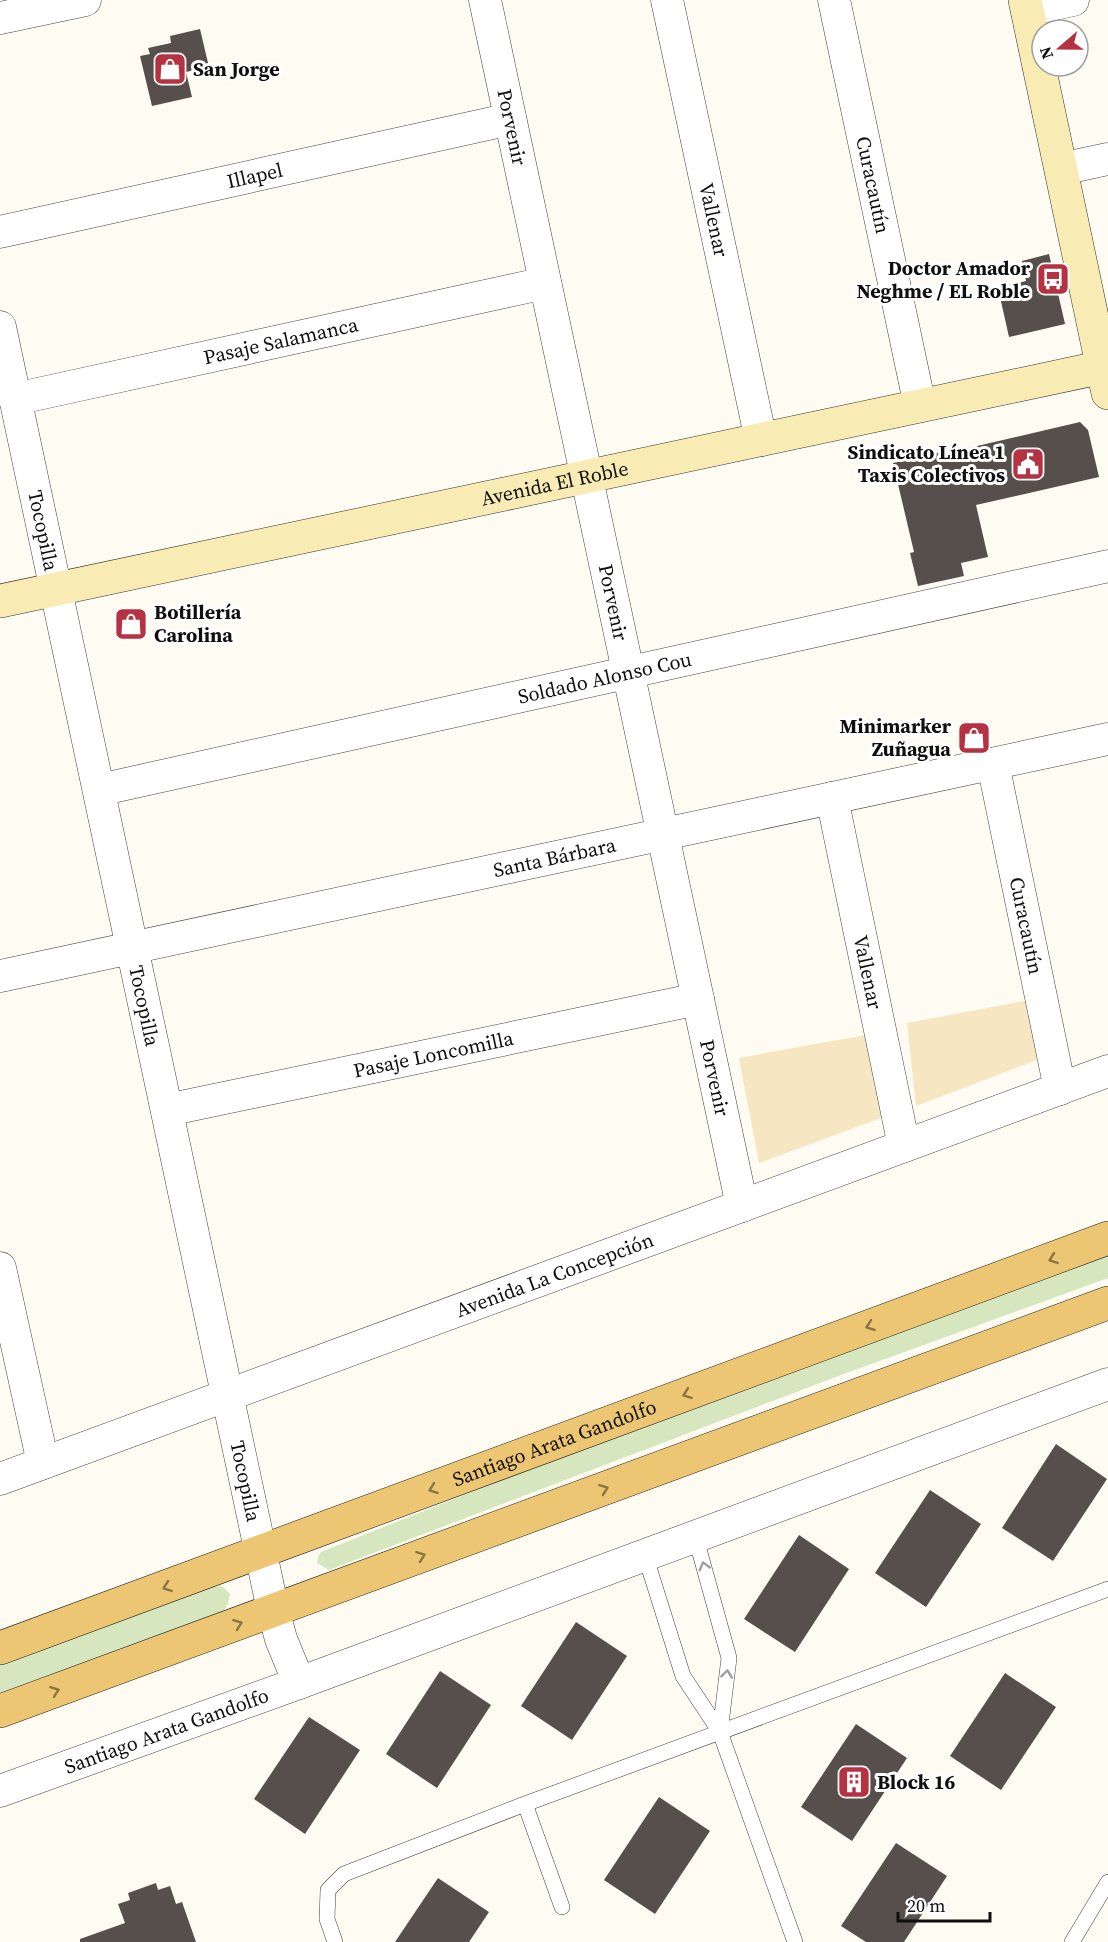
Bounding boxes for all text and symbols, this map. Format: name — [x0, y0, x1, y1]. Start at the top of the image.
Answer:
north arrow — [1030, 18, 1090, 78]
text: N — [1033, 44, 1058, 62]
shop icon: San Jorge — [152, 51, 188, 87]
place label: San Jorge — [193, 55, 280, 83]
street label: Porvenir — [490, 86, 534, 168]
street label: Curacautín — [849, 134, 897, 236]
street label: Illapel — [224, 156, 285, 195]
street label: Vallenar — [692, 180, 736, 260]
place label: Doctor Amador Neghme / EL Roble — [856, 254, 1031, 305]
bus stop icon: Doctor Amador Neghme / EL Roble — [1035, 261, 1071, 297]
street label: Pasaje Salamanca — [201, 310, 362, 371]
place label: Sindicato Línea 1 Taxis Colectivos — [848, 438, 1005, 489]
public building icon: Sindicato Línea 1 Taxis Colectivos — [1010, 446, 1046, 482]
street label: Avenida El Roble — [478, 454, 631, 513]
street label: Tocopilla — [21, 488, 66, 574]
street label: Porvenir — [592, 562, 635, 644]
place label: Botillería Carolina — [154, 598, 242, 649]
shop icon: Botillería Carolina — [113, 606, 149, 642]
street label: Soldado Alonso Cou — [515, 645, 694, 711]
place label: Minimarker Zuñagua — [839, 712, 952, 763]
shop icon: Minimarker Zuñagua — [956, 720, 992, 756]
street label: Santa Bárbara — [491, 830, 619, 884]
street label: Curacautín — [1003, 874, 1050, 977]
street label: Vallenar — [847, 933, 889, 1012]
street label: Tocopilla — [122, 963, 167, 1050]
street label: Pasaje Loncomilla — [351, 1024, 517, 1085]
street label: Porvenir — [693, 1037, 737, 1119]
street label: Avenida La Concepción — [452, 1226, 657, 1324]
one-way arrow — [1048, 1251, 1059, 1264]
one-way arrow — [865, 1319, 876, 1332]
one-way arrow — [683, 1387, 694, 1399]
street label: Santiago Arata Gandolfo — [448, 1392, 660, 1493]
street label: Tocopilla — [223, 1438, 268, 1525]
one-way arrow — [429, 1481, 439, 1494]
one-way arrow — [598, 1483, 609, 1496]
one-way arrow — [415, 1551, 426, 1563]
one-way arrow — [698, 1561, 711, 1571]
one-way arrow — [163, 1580, 174, 1592]
one-way arrow — [232, 1618, 243, 1631]
one-way arrow — [720, 1669, 733, 1679]
street label: Santiago Arata Gandolfo — [60, 1681, 273, 1781]
one-way arrow — [49, 1686, 60, 1698]
building icon: Block 16 — [836, 1764, 872, 1800]
place label: Block 16 — [877, 1768, 956, 1796]
scale bar — [898, 1885, 990, 1923]
text: 20 m — [907, 1893, 945, 1918]

